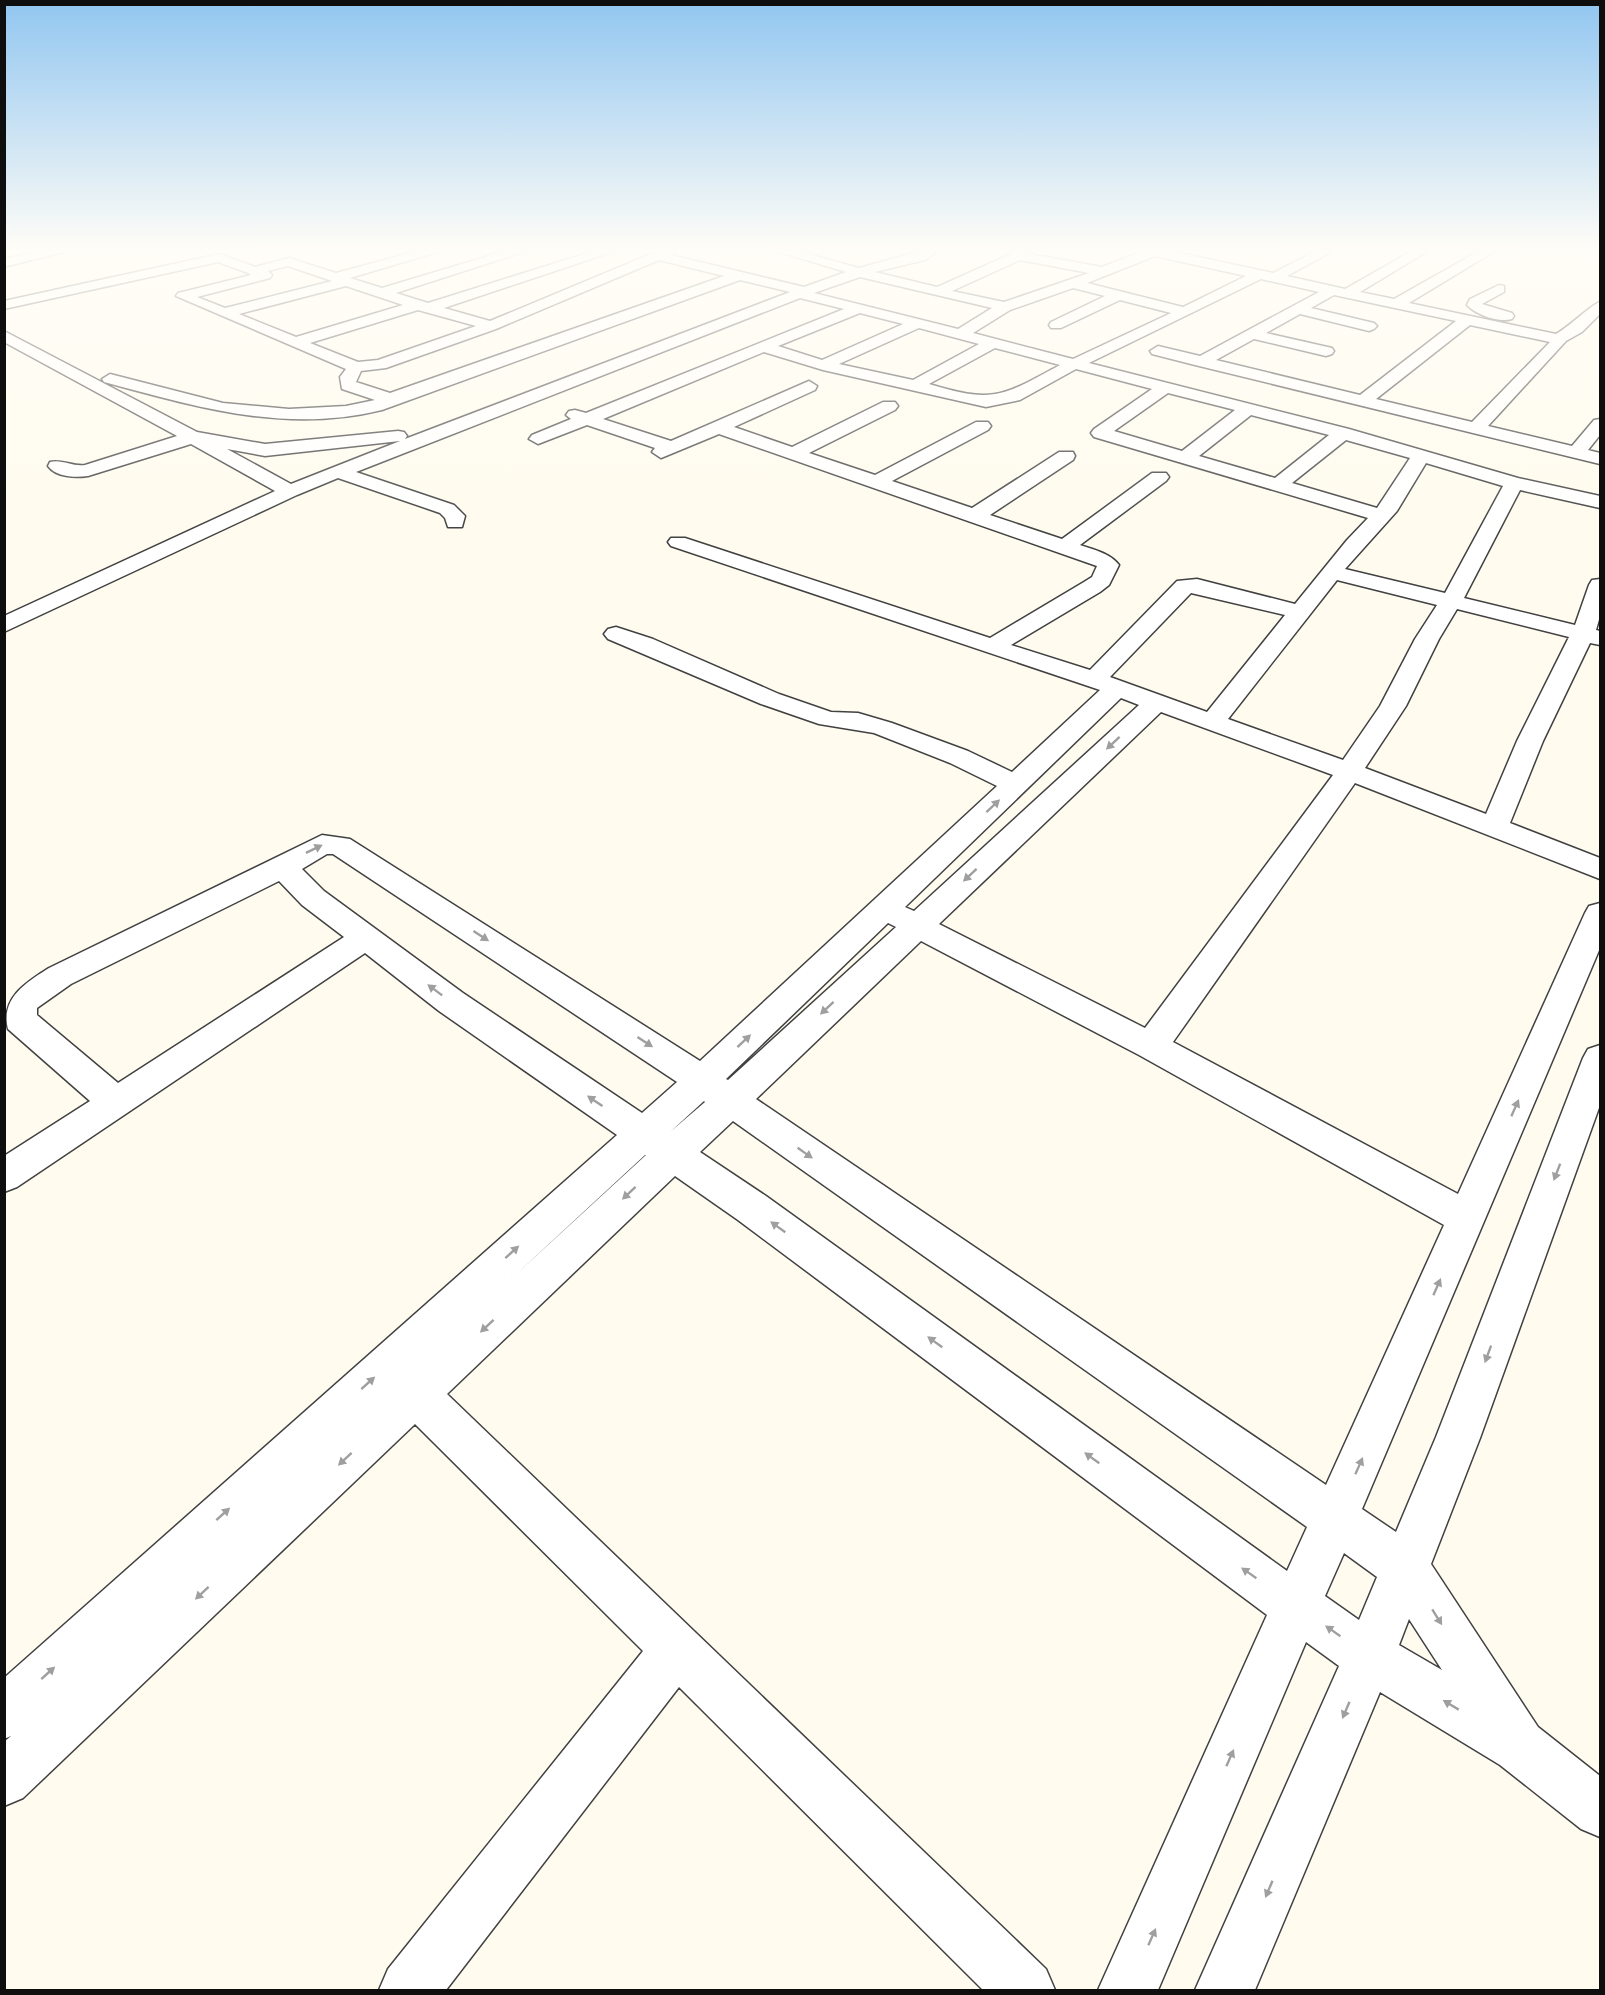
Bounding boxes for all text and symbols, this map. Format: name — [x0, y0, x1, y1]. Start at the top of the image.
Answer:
one-way arrow — [1106, 736, 1121, 750]
one-way arrow — [985, 799, 999, 813]
one-way arrow — [305, 844, 322, 853]
one-way arrow — [964, 868, 978, 882]
one-way arrow — [473, 931, 489, 942]
one-way arrow — [427, 984, 443, 996]
one-way arrow — [820, 1001, 835, 1015]
one-way arrow — [737, 1034, 751, 1048]
one-way arrow — [637, 1036, 653, 1047]
one-way arrow — [587, 1096, 603, 1107]
one-way arrow — [1510, 1099, 1520, 1117]
one-way arrow — [797, 1147, 813, 1159]
one-way arrow — [1552, 1163, 1561, 1181]
one-way arrow — [622, 1186, 637, 1199]
one-way arrow — [770, 1221, 785, 1233]
one-way arrow — [505, 1245, 520, 1259]
one-way arrow — [1433, 1278, 1442, 1296]
one-way arrow — [479, 1319, 494, 1333]
one-way arrow — [927, 1336, 943, 1348]
one-way arrow — [1483, 1345, 1493, 1363]
one-way arrow — [360, 1377, 375, 1390]
one-way arrow — [338, 1452, 352, 1466]
one-way arrow — [1084, 1452, 1100, 1464]
one-way arrow — [1354, 1456, 1364, 1474]
one-way arrow — [216, 1507, 231, 1521]
one-way arrow — [1241, 1568, 1257, 1579]
one-way arrow — [195, 1586, 210, 1600]
one-way arrow — [1431, 1608, 1442, 1625]
one-way arrow — [1326, 1625, 1342, 1637]
one-way arrow — [41, 1667, 55, 1681]
one-way arrow — [1443, 1700, 1459, 1711]
one-way arrow — [1341, 1701, 1350, 1719]
one-way arrow — [1226, 1750, 1235, 1767]
one-way arrow — [1263, 1880, 1273, 1898]
one-way arrow — [1147, 1928, 1157, 1946]

